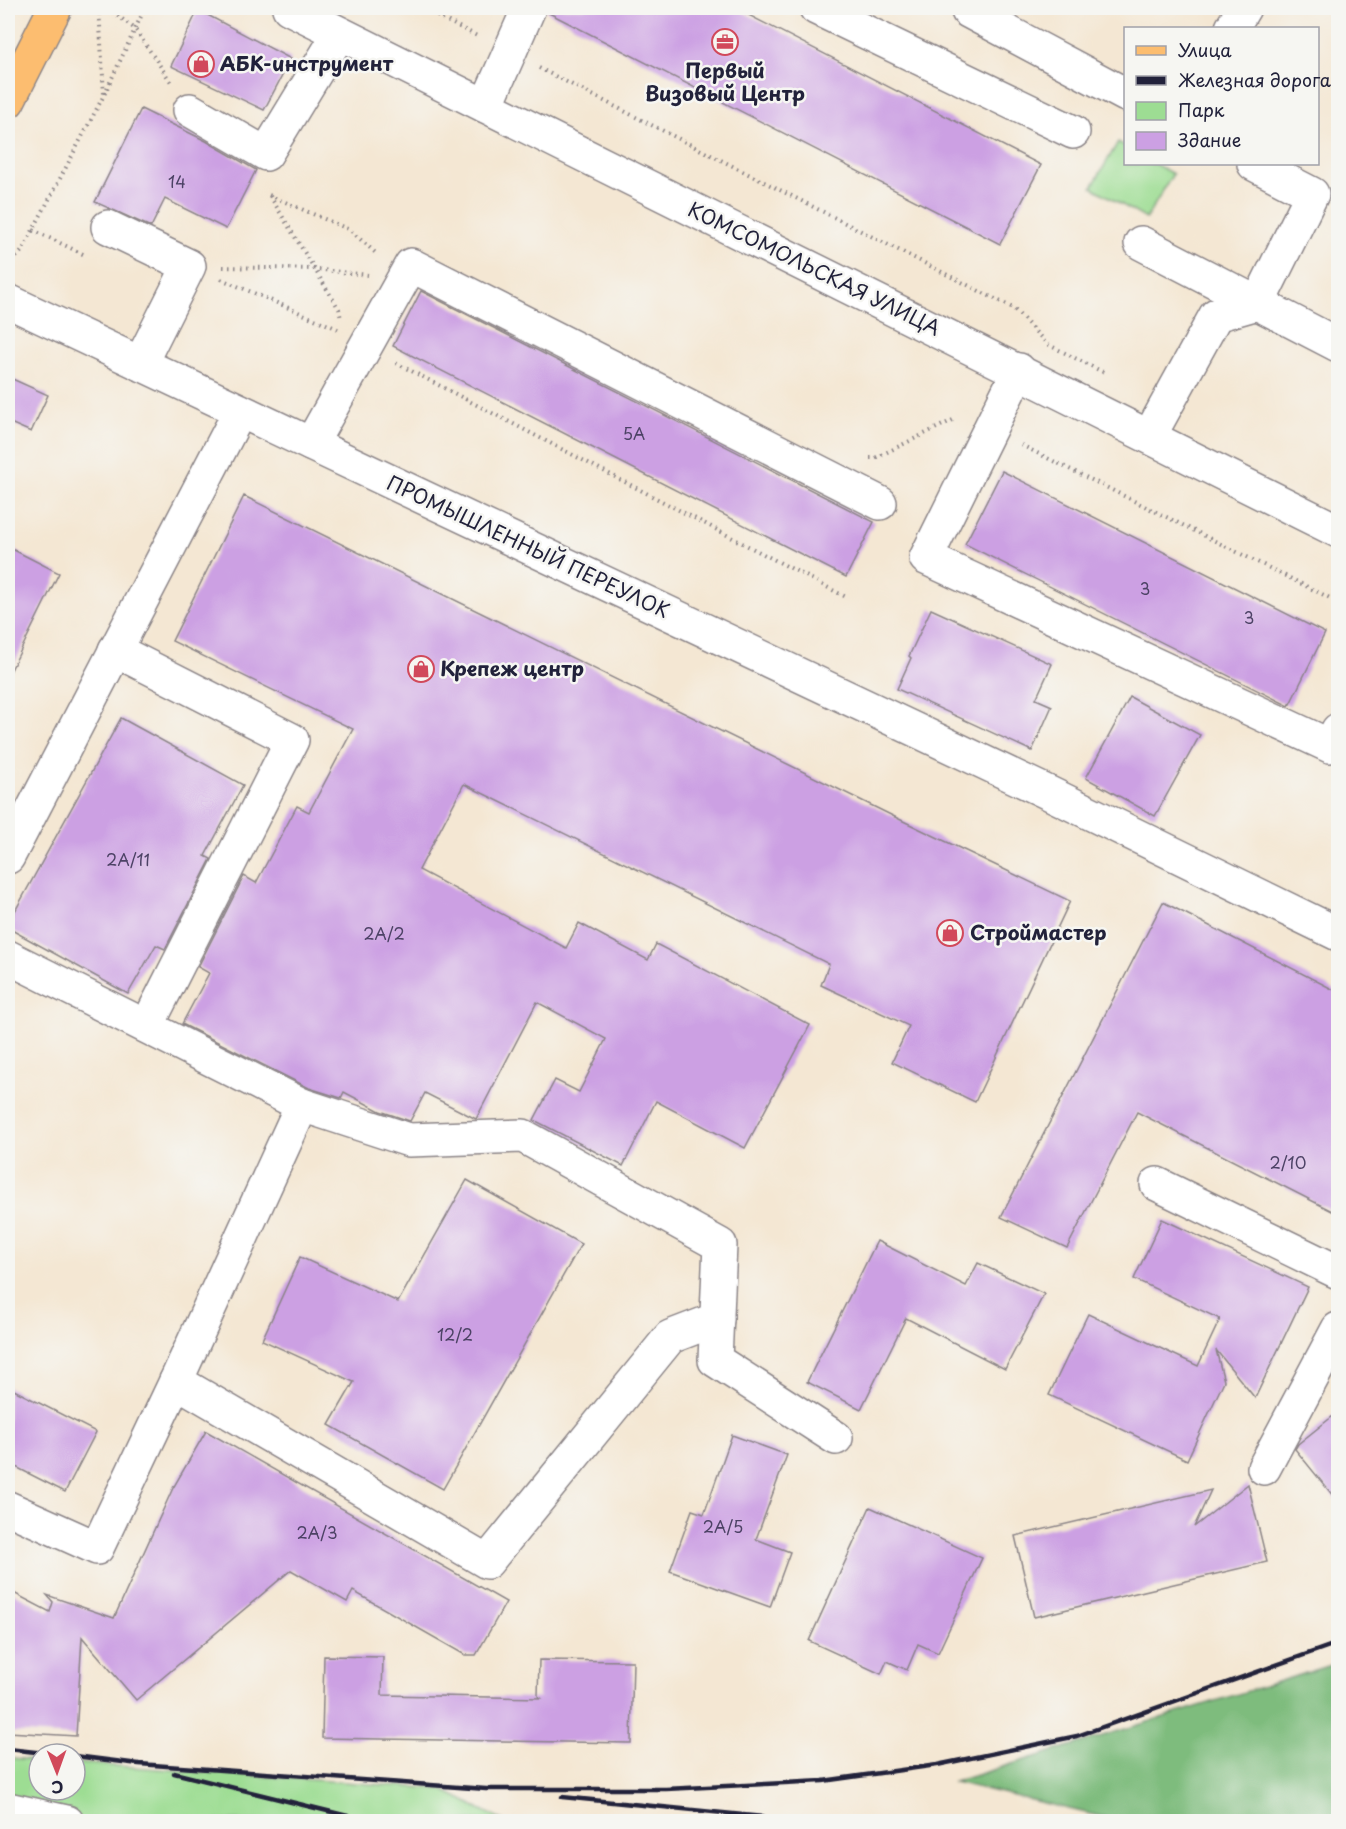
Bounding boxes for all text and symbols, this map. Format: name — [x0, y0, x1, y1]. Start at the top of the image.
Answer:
office icon: Первый Визовый Центр — [710, 27, 740, 57]
legend — [1124, 27, 1319, 165]
text: Улица — [1178, 36, 1232, 63]
place label: АБК-инструмент — [220, 48, 394, 78]
shop icon: АБК-инструмент — [186, 49, 216, 79]
place label: Первый Визовый Центр — [645, 55, 805, 108]
text: Железная дорога — [1178, 66, 1332, 93]
text: Парк — [1178, 96, 1225, 123]
text: Здание — [1178, 126, 1241, 153]
house number: 14 — [168, 169, 186, 193]
street label: КОМСОМОЛЬСКАЯ УЛИЦА — [683, 194, 946, 342]
house number: 5А — [623, 421, 645, 445]
street label: ПРОМЫШЛЕННЫЙ ПЕРЕУЛОК — [382, 467, 675, 625]
house number: 3 — [1140, 576, 1150, 600]
house number: 3 — [1244, 605, 1254, 629]
place label: Крепеж центр — [440, 653, 584, 683]
shop icon: Крепеж центр — [406, 654, 436, 684]
house number: 2А/11 — [106, 847, 150, 871]
place label: Строймастер — [970, 917, 1106, 947]
shop icon: Строймастер — [935, 918, 965, 948]
house number: 2А/2 — [363, 921, 405, 945]
house number: 2/10 — [1270, 1150, 1306, 1174]
house number: 12/2 — [437, 1322, 473, 1346]
house number: 2А/5 — [703, 1514, 743, 1538]
house number: 2А/3 — [297, 1520, 337, 1544]
north arrow — [27, 1742, 87, 1802]
text: С — [51, 1776, 64, 1800]

